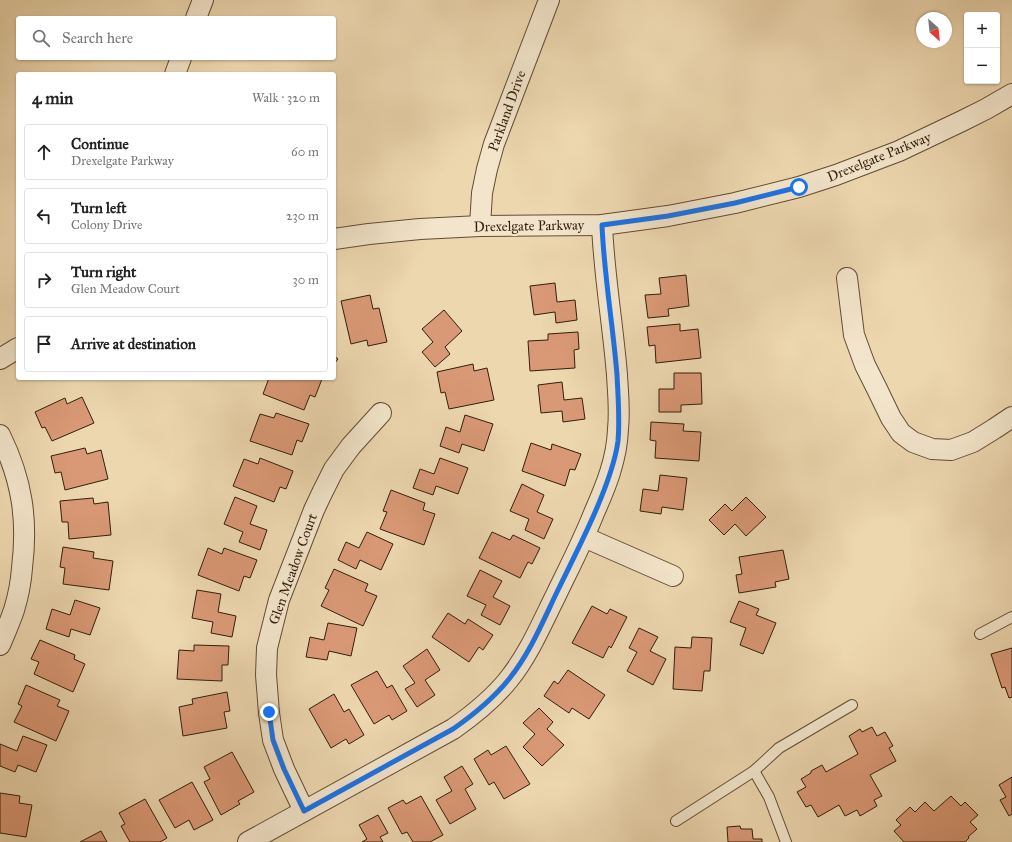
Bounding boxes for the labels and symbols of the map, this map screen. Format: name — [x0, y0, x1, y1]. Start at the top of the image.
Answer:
north arrow — [916, 12, 952, 48]
street label: Parkland Drive — [484, 68, 530, 154]
street label: Drexelgate Parkway — [825, 128, 934, 186]
route start — [790, 178, 808, 196]
street label: Drexelgate Parkway — [474, 217, 585, 235]
street label: Glen Meadow Court — [265, 511, 321, 627]
route end — [260, 703, 278, 721]

